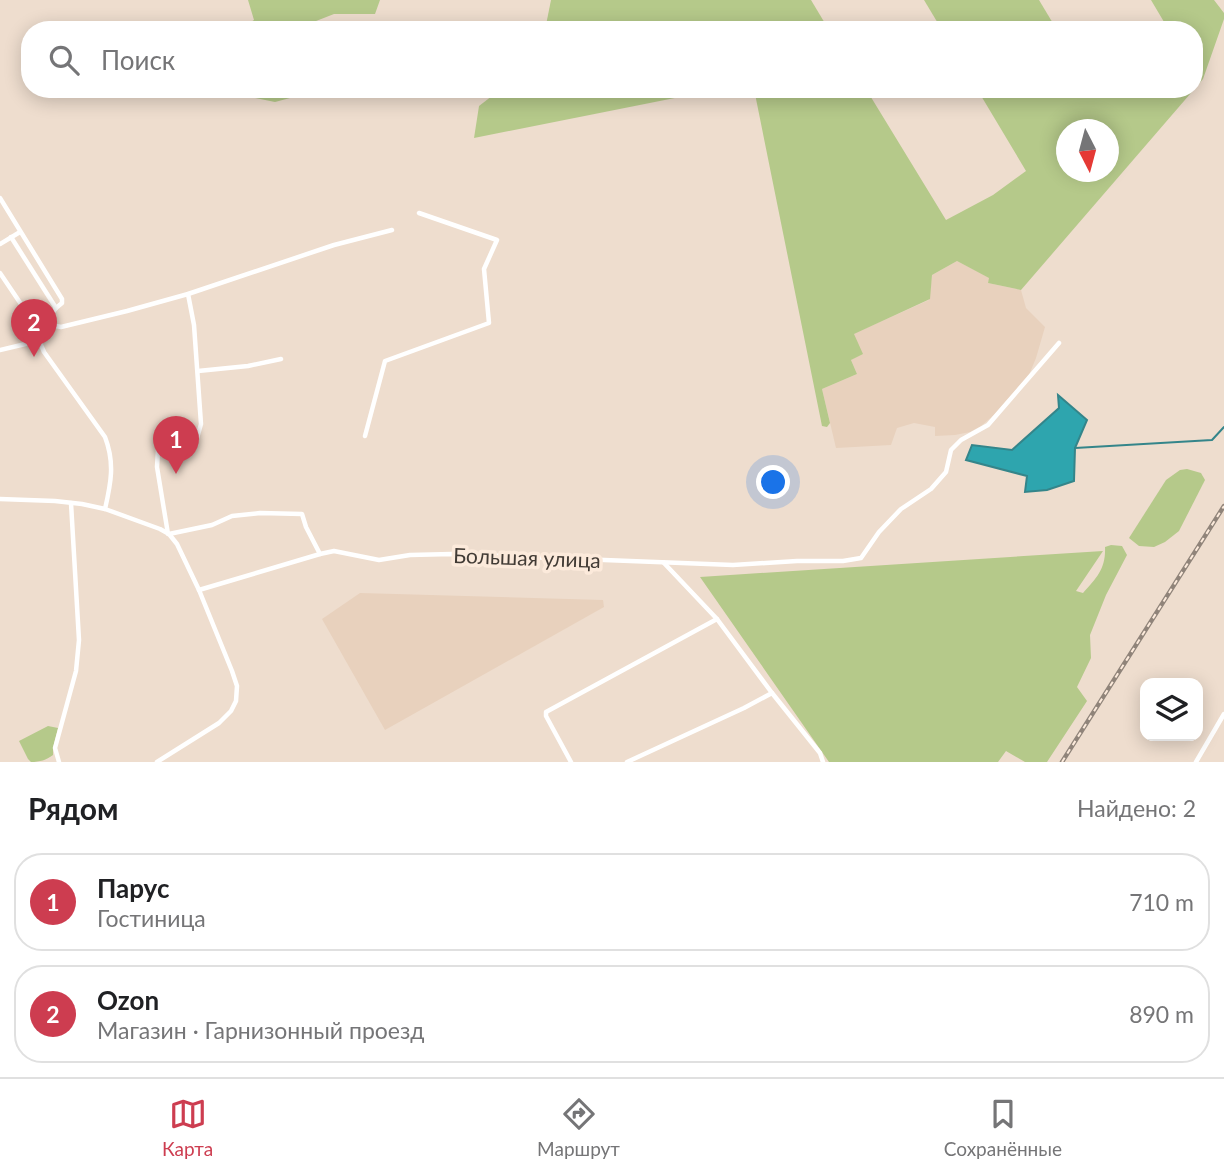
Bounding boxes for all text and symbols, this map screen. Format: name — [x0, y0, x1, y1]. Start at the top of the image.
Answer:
search box — [21, 21, 1203, 98]
icon: search — [45, 41, 83, 79]
text: Поиск — [101, 44, 175, 76]
north arrow — [1056, 119, 1119, 182]
pin: 2 — [11, 299, 57, 357]
pin: 1 — [153, 416, 199, 474]
your location — [756, 465, 790, 499]
street label: Большая улица — [453, 542, 601, 572]
map controls — [1140, 678, 1203, 741]
button: layers — [1140, 678, 1203, 741]
text: Рядом — [28, 790, 118, 826]
text: Найдено: 2 — [1077, 794, 1196, 822]
text: Парус — [97, 872, 169, 904]
text: 1 — [46, 888, 60, 916]
text: 710 m — [1129, 888, 1194, 916]
text: Гостиница — [97, 904, 206, 932]
text: Ozon — [97, 984, 159, 1016]
text: 2 — [46, 1000, 60, 1028]
text: 890 m — [1129, 1000, 1194, 1028]
text: Магазин · Гарнизонный проезд — [97, 1016, 424, 1044]
tab: Карта — [162, 1095, 213, 1160]
tab: Маршрут — [537, 1095, 620, 1160]
tab: Сохранённые — [944, 1095, 1062, 1160]

